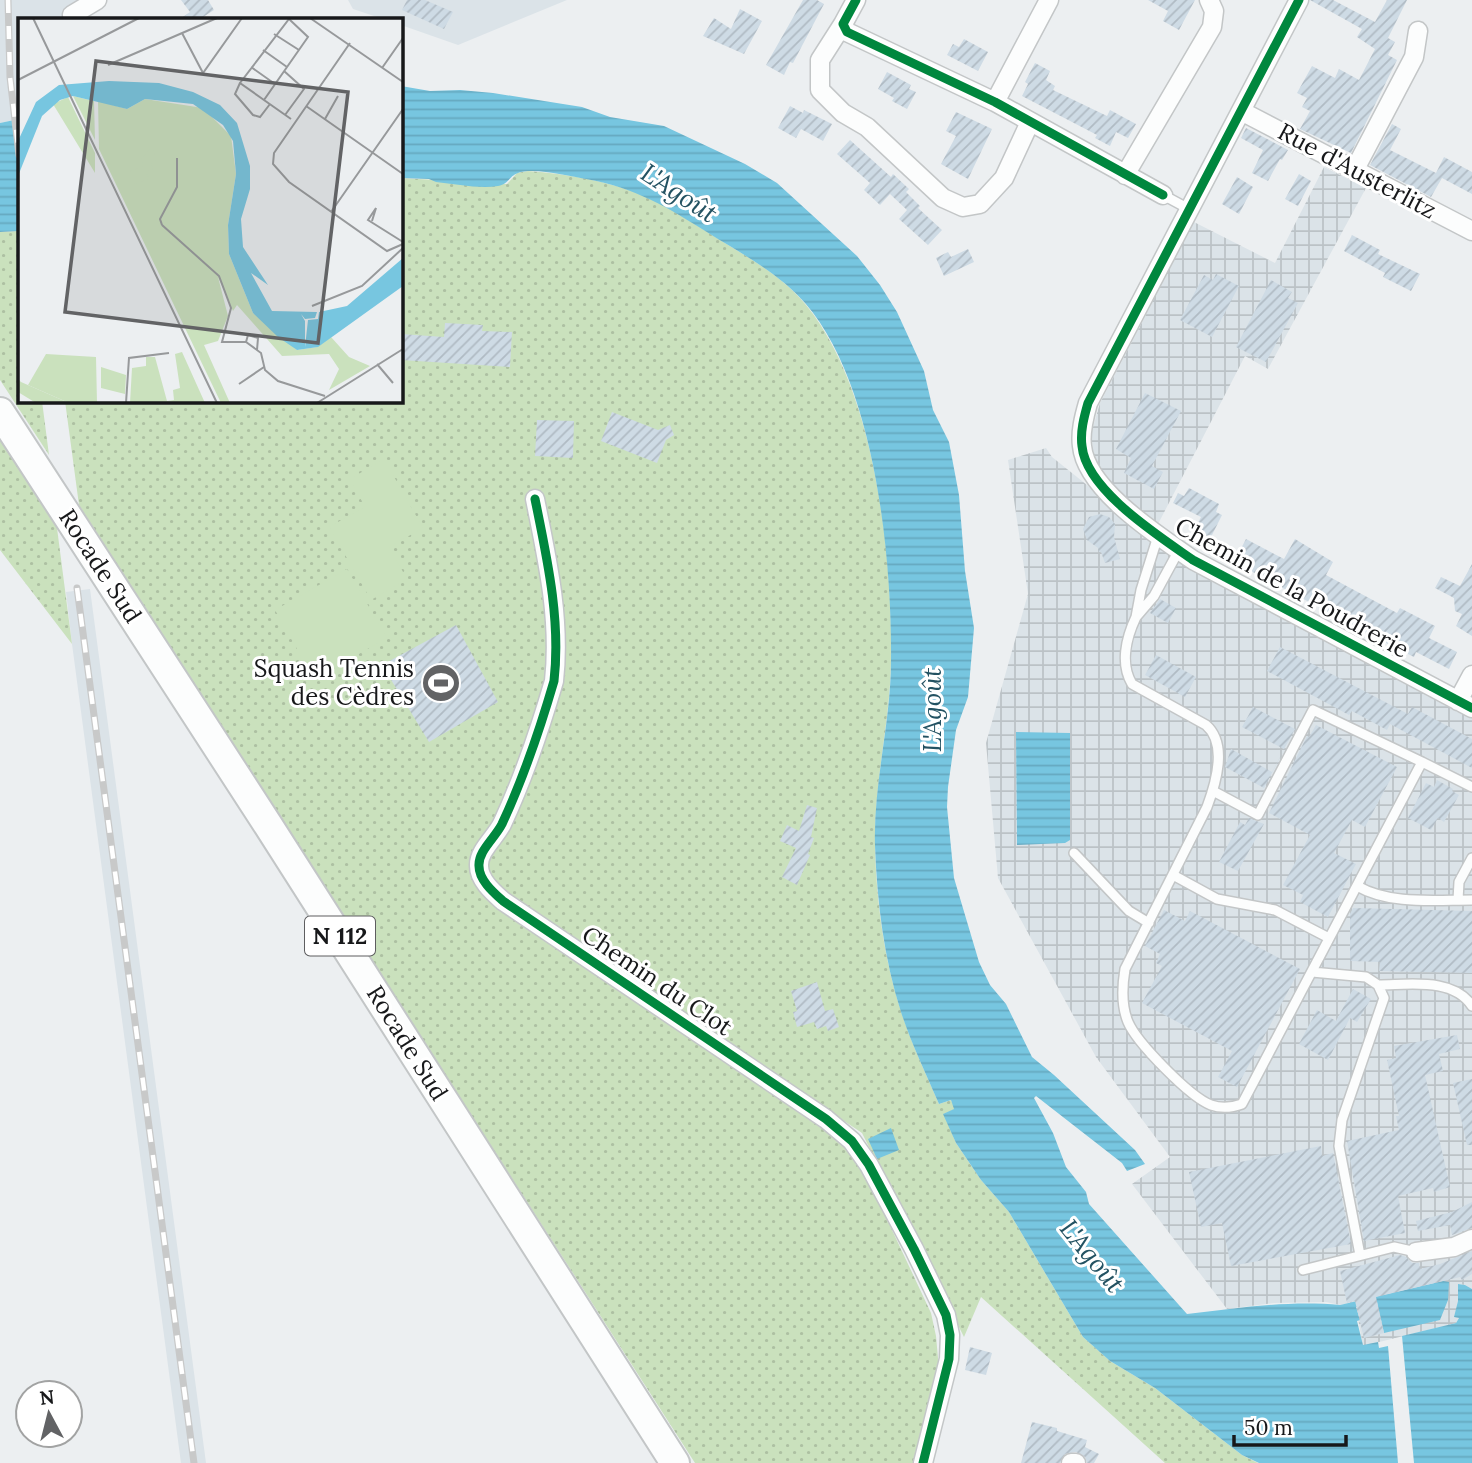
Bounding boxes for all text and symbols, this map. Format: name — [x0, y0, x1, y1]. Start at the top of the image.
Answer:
inset map — [18, 18, 402, 402]
street label: Rue d'Austerlitz — [1273, 116, 1442, 225]
water label: L'Agoût — [635, 156, 724, 230]
street label: Rocade Sud — [52, 503, 149, 629]
street label: Chemin de la Poudrerie — [1170, 510, 1415, 665]
place label: Squash Tennis des Cèdres — [254, 653, 414, 712]
sports icon: Squash Tennis des Cèdres — [420, 662, 462, 704]
water label: L'Agoût — [915, 667, 948, 752]
road number: N 112 — [305, 917, 375, 956]
street label: Chemin du Clot — [576, 919, 739, 1043]
street label: Rocade Sud — [360, 979, 455, 1106]
water label: L'Agoût — [1053, 1212, 1132, 1299]
north arrow — [14, 1379, 84, 1449]
text: N — [38, 1384, 56, 1410]
scale bar — [1234, 1404, 1346, 1448]
text: 50 m — [1244, 1414, 1293, 1441]

